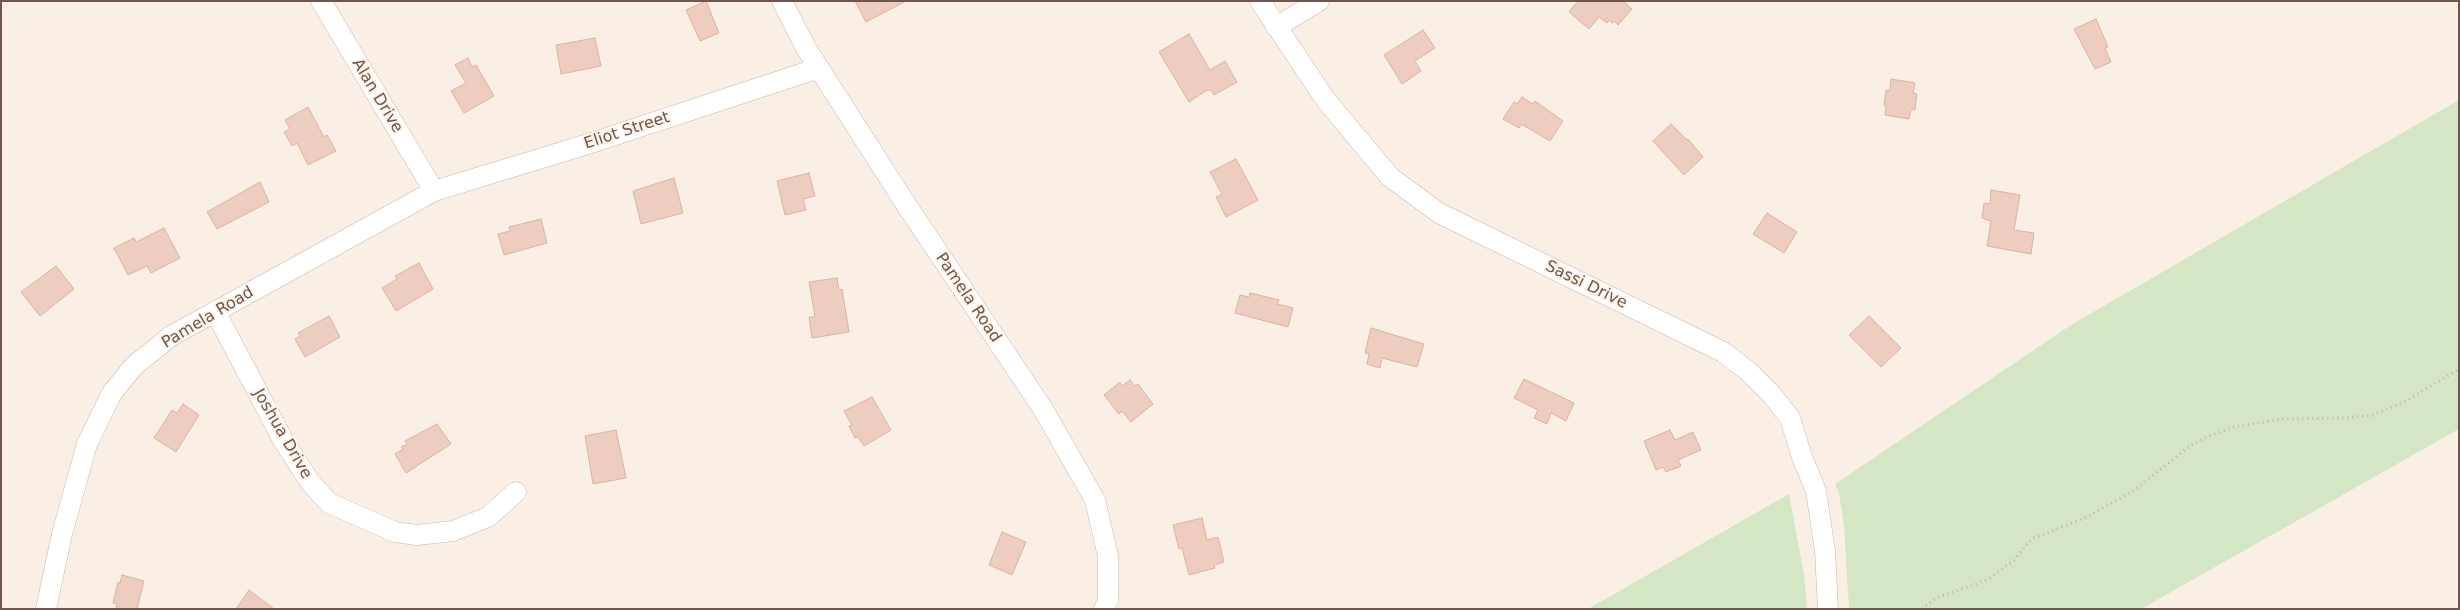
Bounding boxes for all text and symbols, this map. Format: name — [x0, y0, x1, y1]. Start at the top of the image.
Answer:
street label: Alan Drive — [347, 55, 407, 137]
street label: Eliot Street — [582, 108, 672, 154]
street label: Pamela Road — [931, 250, 1005, 346]
street label: Sassi Drive — [1542, 257, 1630, 313]
street label: Pamela Road — [159, 283, 257, 353]
street label: Joshua Drive — [249, 386, 315, 482]

